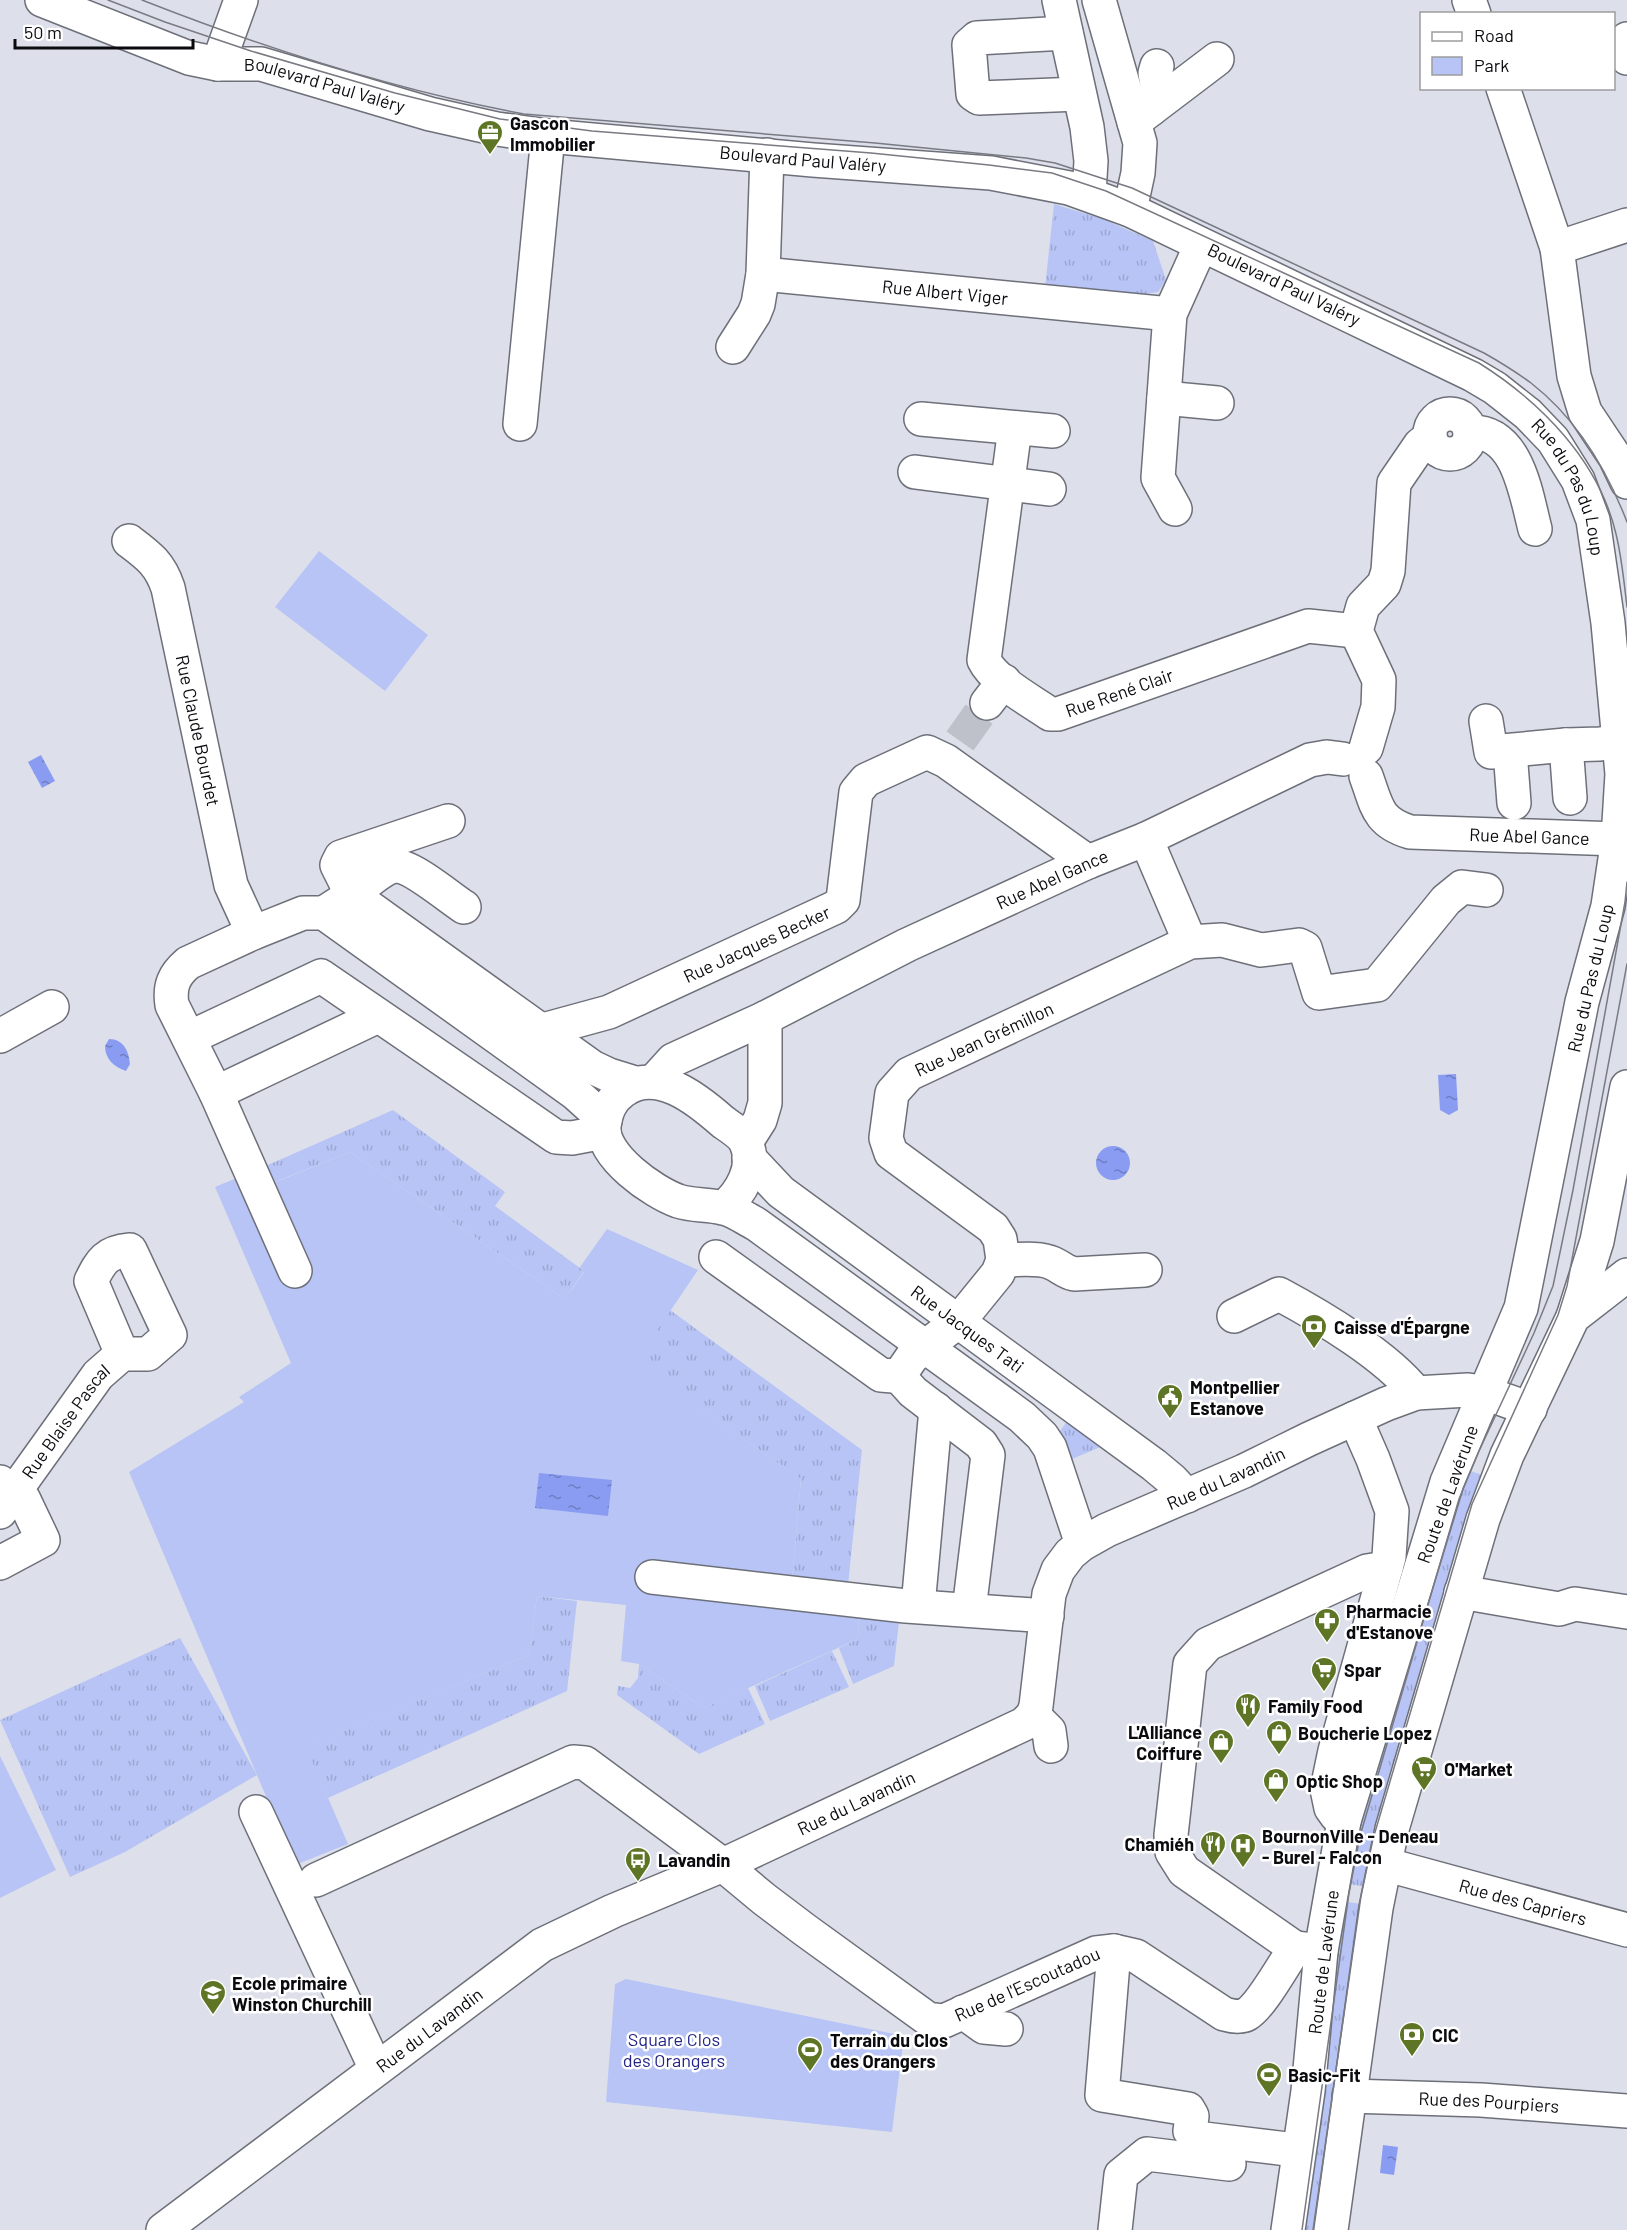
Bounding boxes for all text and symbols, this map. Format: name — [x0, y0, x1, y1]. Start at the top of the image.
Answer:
scale bar — [15, 12, 194, 50]
legend — [1420, 12, 1615, 90]
text: 50 m — [24, 21, 62, 43]
text: Road — [1474, 24, 1514, 46]
street label: Boulevard Paul Valéry — [244, 53, 408, 117]
text: Park — [1474, 54, 1509, 76]
place label: Gascon Immobilier — [510, 112, 595, 155]
office icon: Gascon Immobilier — [475, 118, 505, 156]
street label: Boulevard Paul Valéry — [719, 141, 887, 176]
street label: Boulevard Paul Valéry — [1204, 238, 1364, 330]
street label: Rue Albert Viger — [881, 275, 1009, 309]
street label: Rue du Pas du Loup — [1527, 414, 1609, 557]
street label: Rue Claude Bourdet — [171, 653, 225, 808]
street label: Rue René Clair — [1062, 663, 1176, 722]
street label: Rue Abel Gance — [1469, 823, 1590, 849]
street label: Rue Abel Gance — [993, 844, 1111, 914]
street label: Rue Jacques Becker — [680, 900, 834, 987]
street label: Rue du Pas du Loup — [1562, 902, 1618, 1054]
street label: Rue Jean Grémillon — [911, 997, 1057, 1081]
street label: Rue Jacques Tati — [907, 1280, 1028, 1377]
bank icon: Caisse d'Épargne — [1299, 1312, 1329, 1350]
place label: Caisse d'Épargne — [1334, 1316, 1470, 1338]
street label: Rue Blaise Pascal — [17, 1359, 114, 1483]
place label: Montpellier Estanove — [1190, 1376, 1280, 1419]
public building icon: Montpellier Estanove — [1155, 1382, 1185, 1420]
street label: Route de Lavérune — [1412, 1422, 1482, 1566]
street label: Rue du Lavandin — [1163, 1442, 1289, 1514]
place label: Pharmacie d'Estanove — [1346, 1600, 1433, 1643]
pharmacy icon: Pharmacie d'Estanove — [1312, 1606, 1342, 1644]
supermarket icon: Spar — [1309, 1655, 1339, 1693]
place label: Spar — [1344, 1659, 1381, 1681]
restaurant icon: Family Food — [1233, 1691, 1263, 1729]
place label: Family Food — [1268, 1695, 1363, 1717]
shop icon: Boucherie Lopez — [1264, 1718, 1294, 1756]
place label: L'Alliance Coiffure — [1128, 1721, 1202, 1764]
place label: Boucherie Lopez — [1298, 1722, 1432, 1744]
shop icon: L'Alliance Coiffure — [1206, 1727, 1236, 1765]
supermarket icon: O'Market — [1409, 1754, 1439, 1792]
place label: O'Market — [1444, 1758, 1513, 1780]
street label: Rue du Lavandin — [794, 1766, 918, 1840]
shop icon: Optic Shop — [1261, 1766, 1291, 1804]
place label: Optic Shop — [1296, 1770, 1383, 1792]
place label: BournonVille - Deneau - Burel - Falcon — [1262, 1825, 1438, 1868]
restaurant icon: Chamiéh — [1198, 1829, 1228, 1867]
hospital icon: BournonVille - Deneau - Burel - Falcon — [1228, 1831, 1258, 1869]
place label: Chamiéh — [1124, 1833, 1194, 1855]
bus stop icon: Lavandin — [623, 1845, 653, 1883]
place label: Lavandin — [658, 1849, 730, 1871]
street label: Rue des Capriers — [1457, 1874, 1589, 1930]
street label: Route de Lavérune — [1303, 1888, 1343, 2036]
street label: Rue de l'Escoutadou — [951, 1942, 1103, 2026]
place label: Ecole primaire Winston Churchill — [232, 1972, 372, 2015]
school or university icon: Ecole primaire Winston Churchill — [198, 1978, 228, 2016]
street label: Rue du Lavandin — [372, 1983, 487, 2077]
bank icon: CIC — [1397, 2020, 1427, 2058]
place label: CIC — [1432, 2024, 1459, 2046]
park label: Square Clos des Orangers — [623, 2028, 725, 2071]
place label: Terrain du Clos des Orangers — [830, 2029, 948, 2072]
sports icon: Terrain du Clos des Orangers — [795, 2035, 825, 2073]
sports icon: Basic-Fit — [1254, 2060, 1284, 2098]
place label: Basic-Fit — [1288, 2064, 1361, 2086]
street label: Rue des Pourpiers — [1418, 2087, 1560, 2117]

